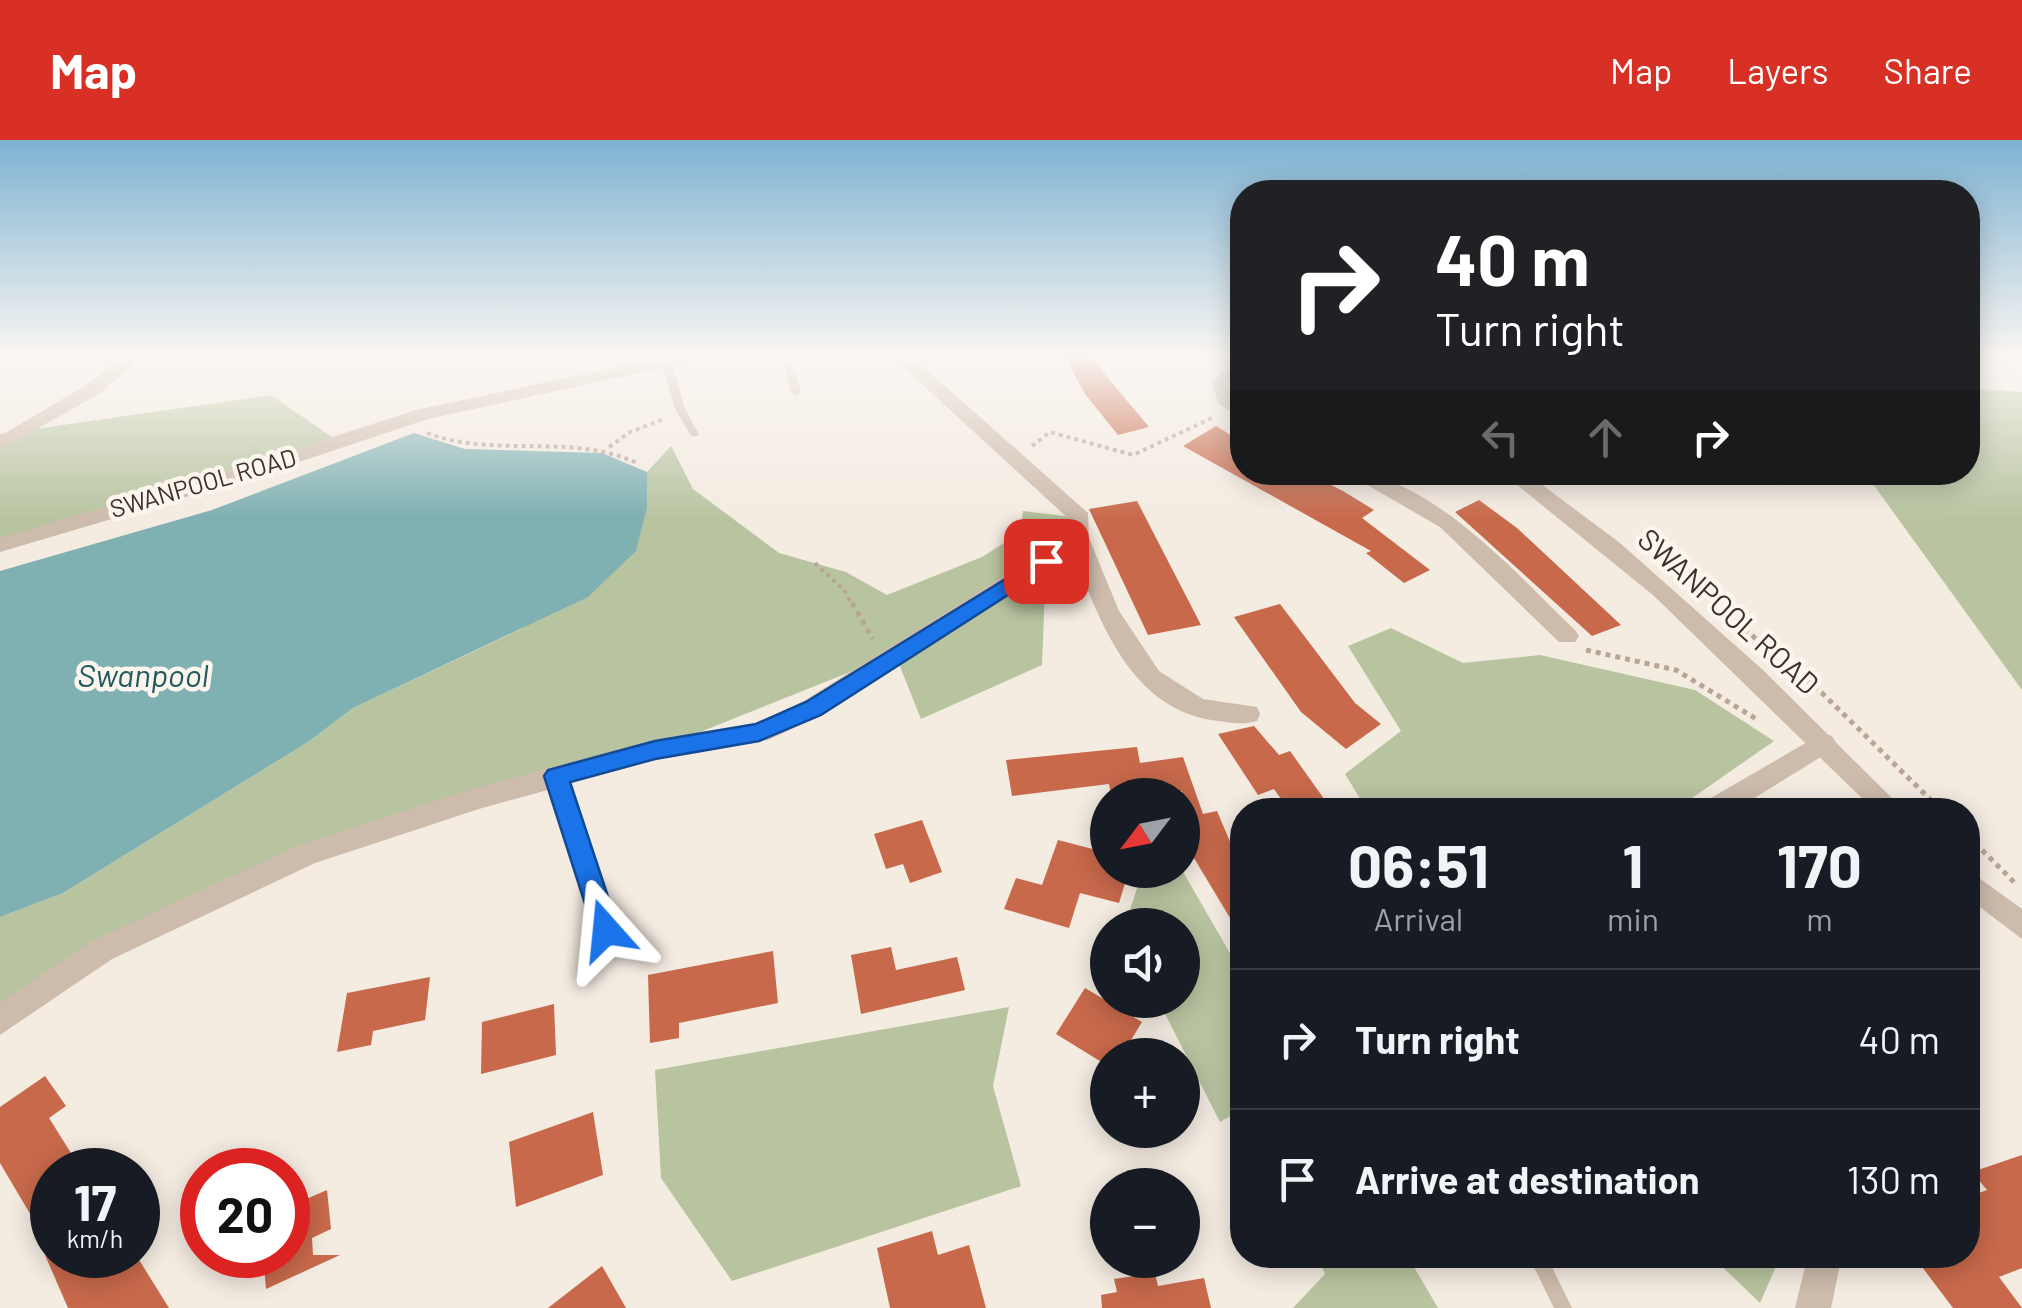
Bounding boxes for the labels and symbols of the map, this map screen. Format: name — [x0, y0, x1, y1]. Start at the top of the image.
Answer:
street label: SWANPOOL ROAD — [106, 441, 299, 523]
pin — [1004, 519, 1089, 604]
street label: SWANPOOL ROAD — [1632, 520, 1827, 701]
water label: Swanpool — [77, 655, 209, 693]
north arrow — [1090, 778, 1200, 888]
position arrow — [554, 878, 658, 982]
speed limit sign: 20 — [180, 1148, 310, 1278]

